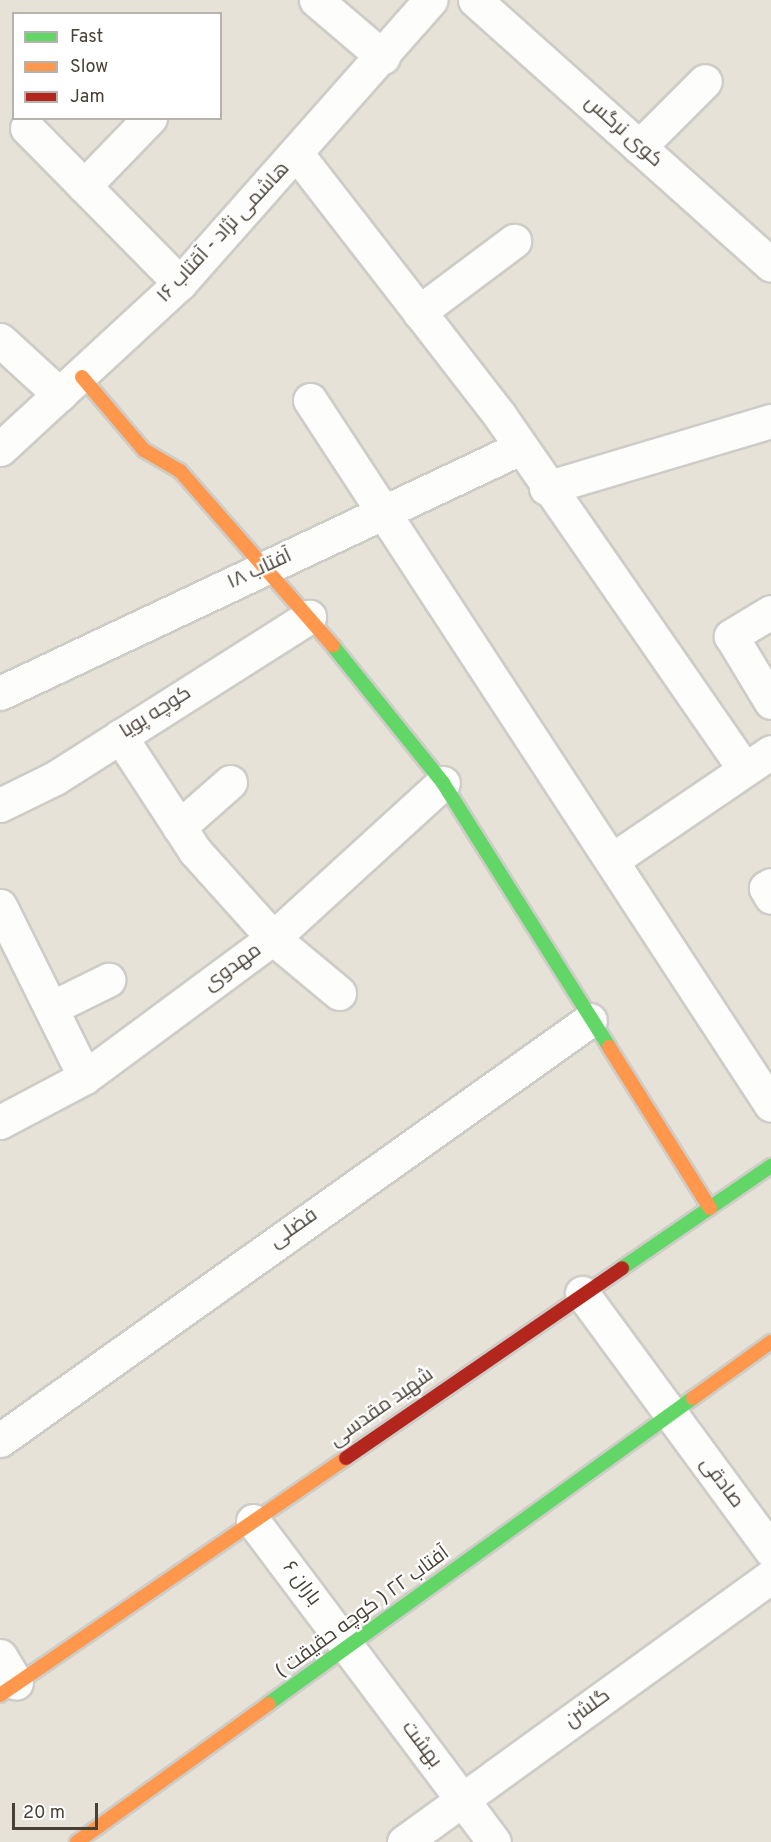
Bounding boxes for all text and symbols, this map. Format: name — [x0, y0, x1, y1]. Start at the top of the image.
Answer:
legend — [12, 12, 222, 120]
text: Fast — [70, 26, 103, 49]
text: Slow — [70, 56, 108, 79]
text: Jam — [70, 86, 105, 109]
street label: کوی نرگس — [579, 91, 667, 173]
street label: هاشمی نژاد - آقتاب ۱۶ — [153, 158, 295, 308]
street label: آفتاب ۱۸ — [224, 545, 296, 595]
street label: کوچه پویا — [116, 682, 196, 744]
street label: مهدوی — [199, 939, 267, 997]
street label: فضلی — [265, 1204, 323, 1254]
street label: شهید مقدسی — [325, 1363, 439, 1453]
street label: صادقی — [694, 1453, 748, 1513]
street label: آفتاب ۲۲ ( کوچه حقیقت ) — [271, 1542, 455, 1684]
street label: باران ۶ — [277, 1557, 325, 1611]
street label: گلشن — [561, 1684, 615, 1734]
street label: بهشت — [396, 1717, 446, 1773]
scale bar — [15, 1791, 100, 1829]
text: 20 m — [23, 1802, 65, 1825]

